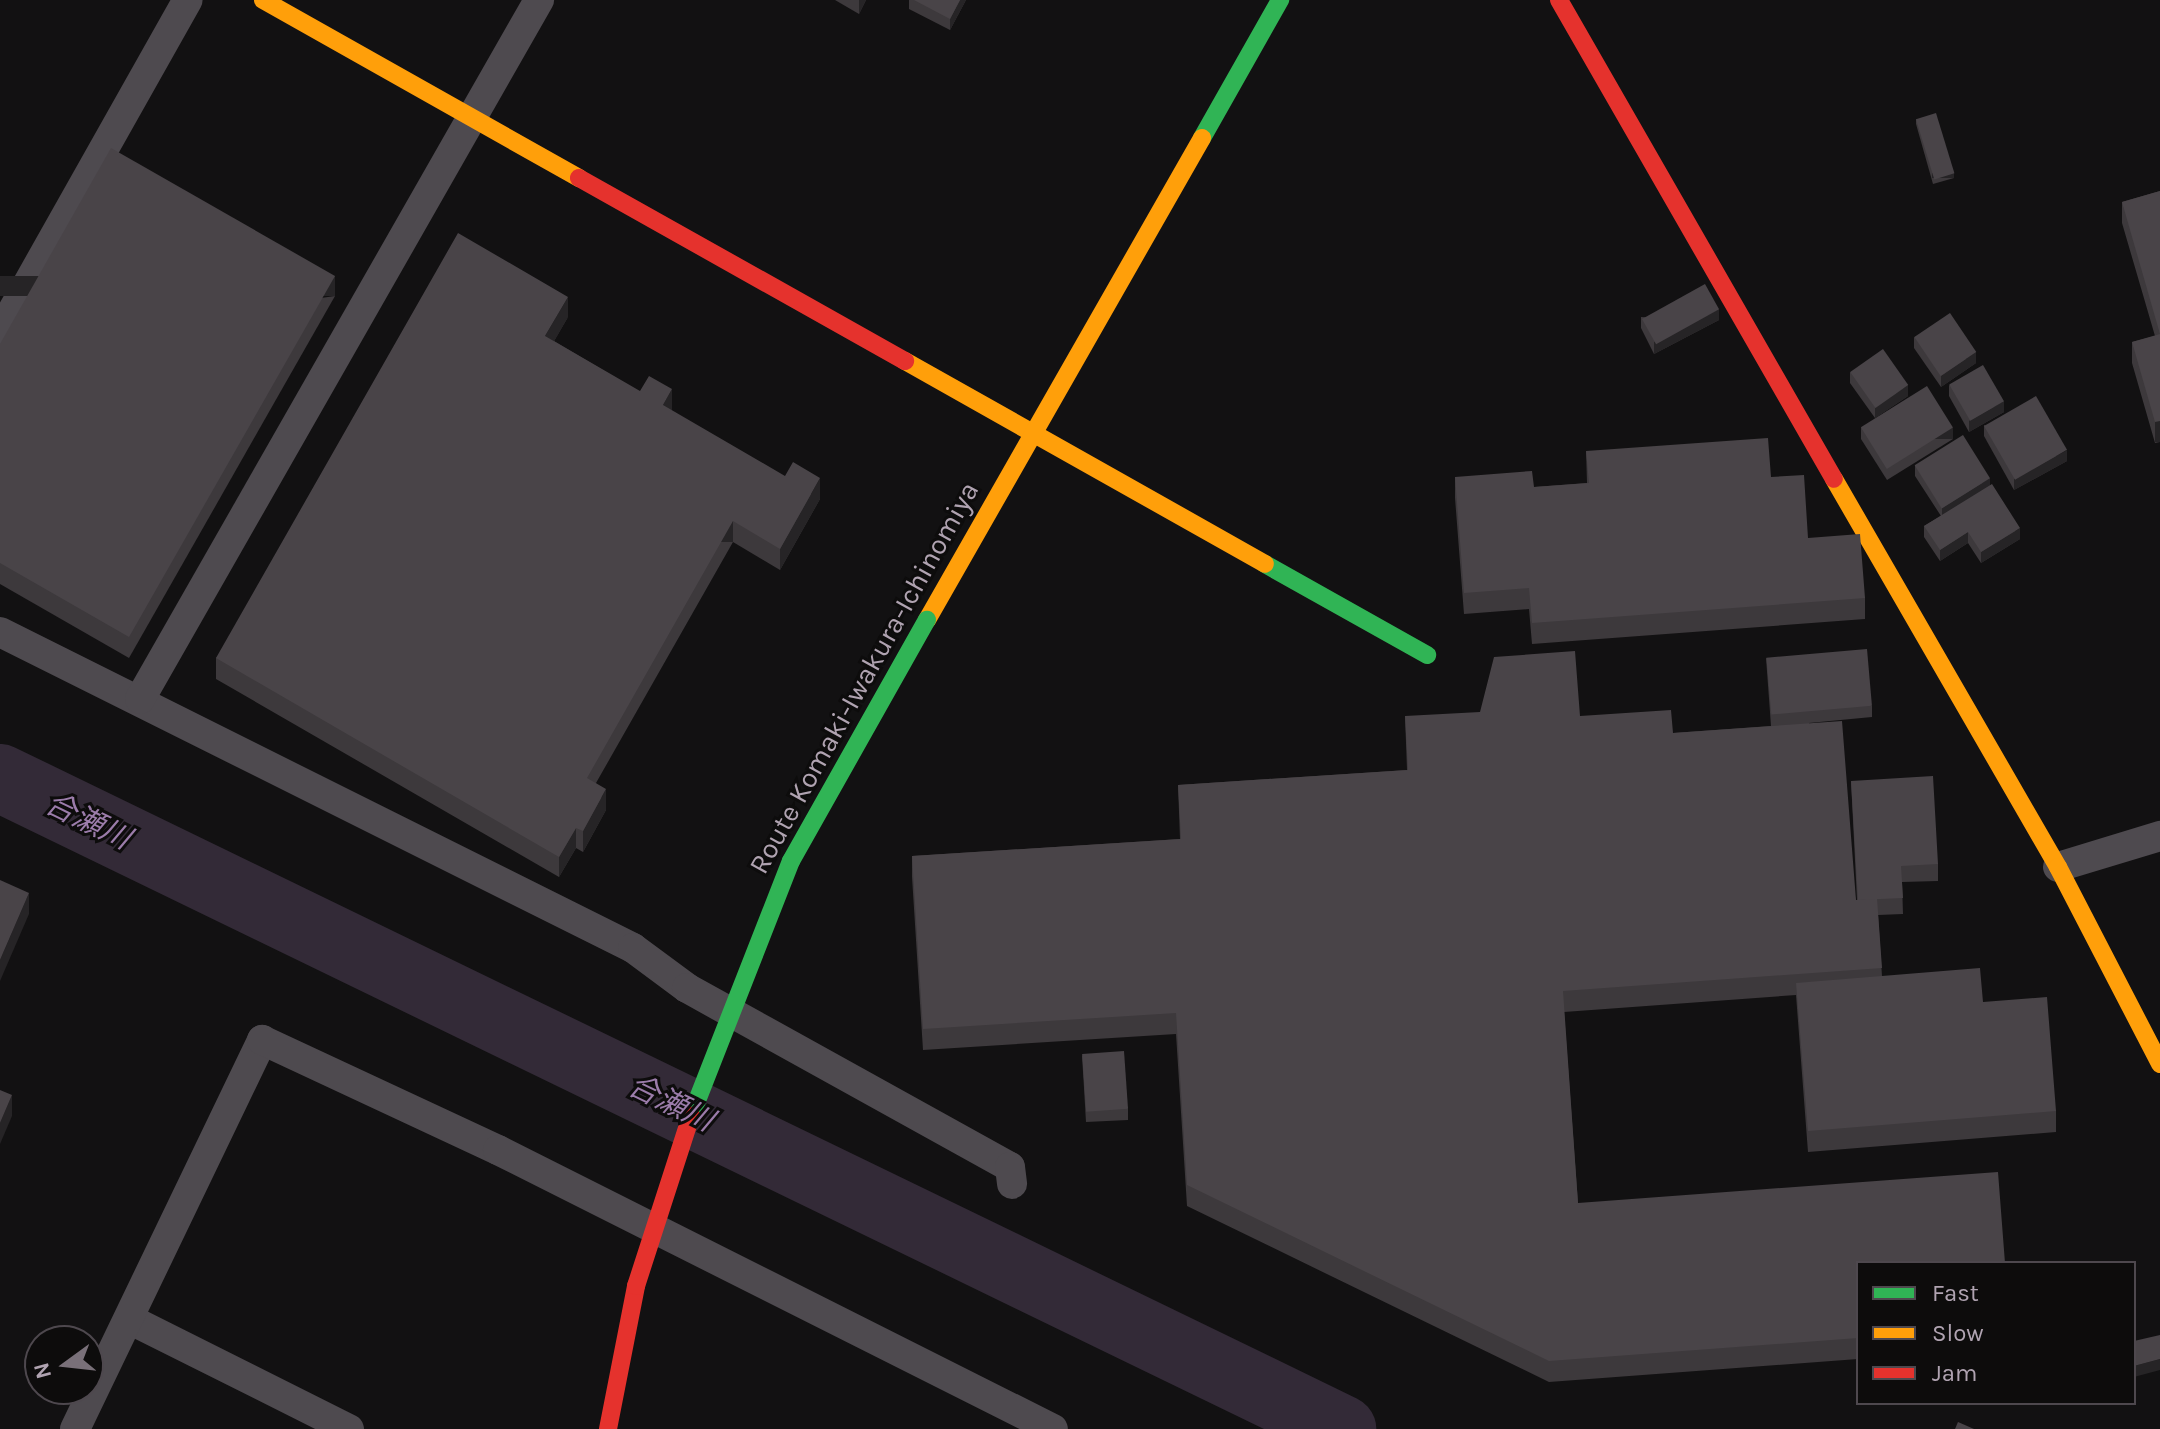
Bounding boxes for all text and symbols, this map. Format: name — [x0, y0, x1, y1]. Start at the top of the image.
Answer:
street label: Route Komaki-Iwakura-Ichinomiya — [742, 476, 986, 880]
water label: 合瀬川 — [40, 785, 136, 857]
water label: 合瀬川 — [623, 1067, 719, 1139]
legend — [1856, 1261, 2136, 1405]
text: Fast — [1932, 1279, 1979, 1307]
text: Slow — [1932, 1319, 1984, 1347]
north arrow — [24, 1325, 104, 1405]
text: Jam — [1932, 1359, 1977, 1387]
text: N — [28, 1360, 57, 1382]

